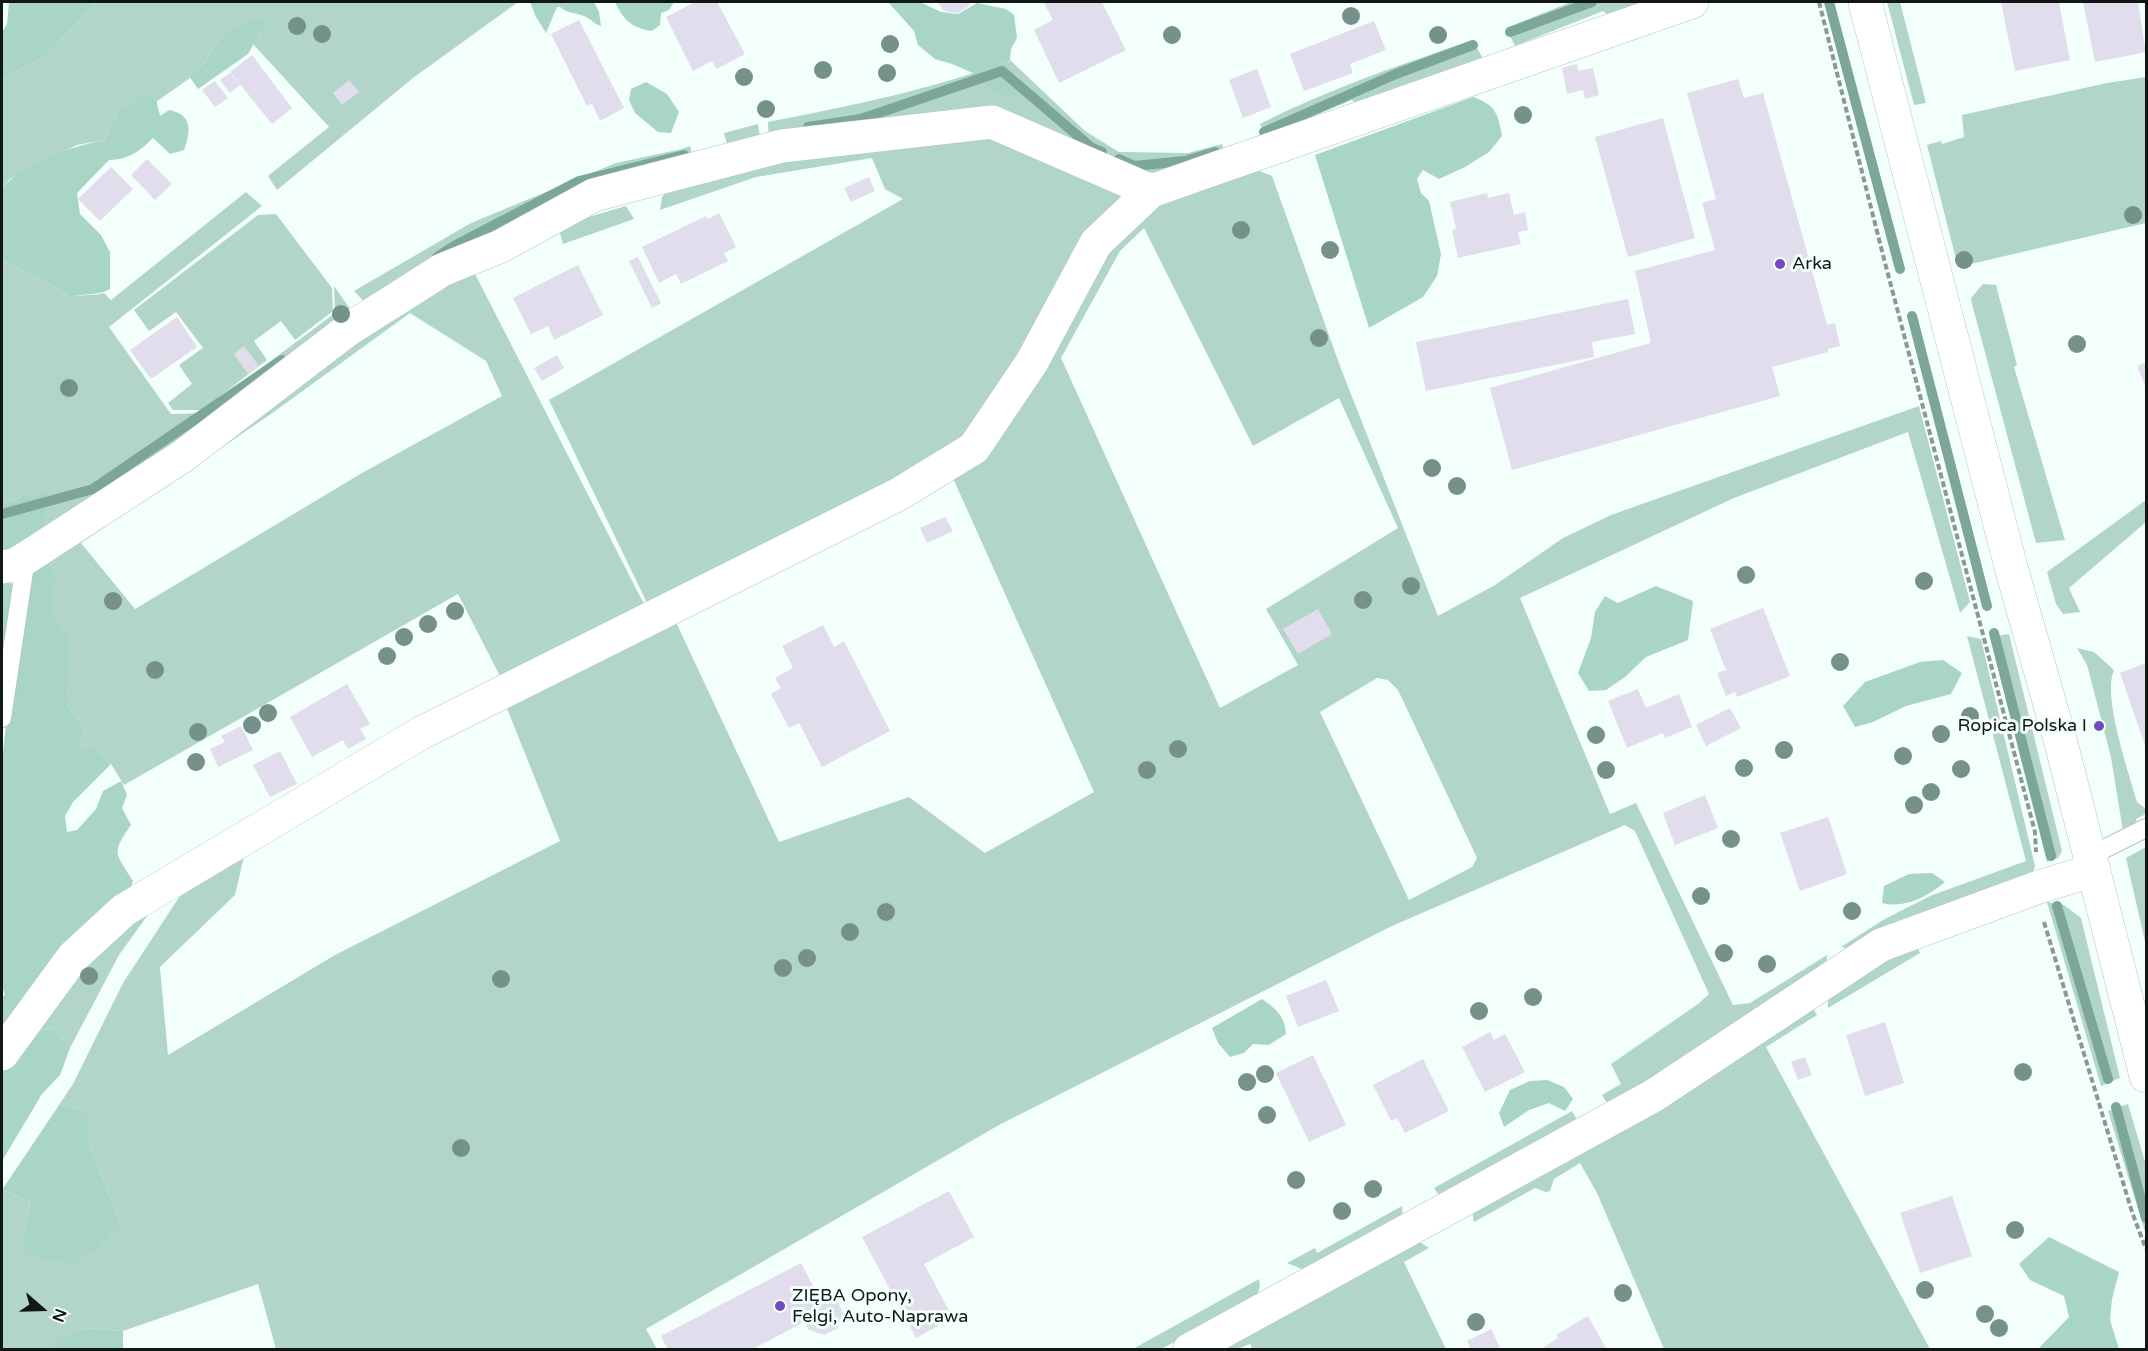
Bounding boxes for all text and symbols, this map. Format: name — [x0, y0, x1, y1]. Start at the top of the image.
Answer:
place label: Arka — [1792, 253, 1832, 275]
marker: Arka — [1773, 257, 1787, 271]
place label: Ropica Polska I — [1958, 715, 2087, 737]
marker: Ropica Polska I — [2092, 719, 2106, 733]
north arrow — [12, 1279, 72, 1339]
place label: ZIĘBA Opony, Felgi, Auto-Naprawa — [792, 1285, 968, 1328]
marker: ZIĘBA Opony, Felgi, Auto-Naprawa — [773, 1299, 787, 1313]
text: N — [47, 1306, 71, 1325]

